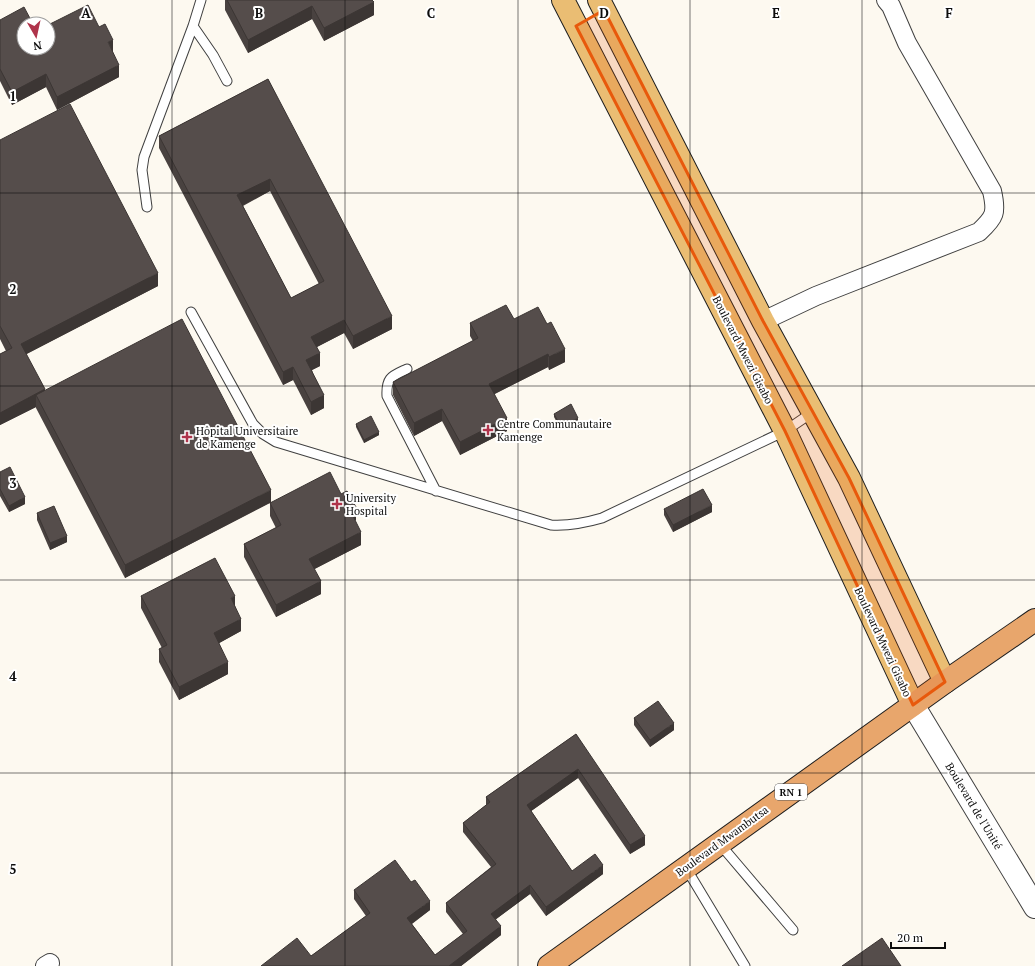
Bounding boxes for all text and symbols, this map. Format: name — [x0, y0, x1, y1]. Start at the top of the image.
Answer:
text: A — [81, 4, 91, 22]
text: B — [255, 4, 263, 22]
text: C — [427, 4, 435, 22]
text: D — [599, 4, 609, 22]
text: E — [772, 4, 780, 22]
text: F — [945, 4, 953, 22]
north arrow — [16, 16, 56, 56]
text: N — [32, 38, 43, 54]
text: 1 — [9, 87, 17, 105]
text: 2 — [9, 280, 17, 298]
street label: Boulevard Mwezi Gisabo — [710, 294, 776, 406]
place label: Centre Communautaire Kamenge — [497, 417, 612, 444]
place label: Hôpital Universitaire de Kamenge — [196, 424, 299, 451]
marker: Centre Communautaire Kamenge — [482, 424, 494, 436]
marker: Hôpital Universitaire de Kamenge — [181, 431, 193, 443]
text: 3 — [9, 474, 17, 492]
place label: University Hospital — [346, 491, 397, 518]
marker: University Hospital — [331, 498, 343, 510]
street label: Boulevard Mwezi Gisabo — [851, 585, 915, 699]
text: 4 — [9, 667, 17, 685]
street label: Boulevard de l'Unité — [943, 760, 1006, 852]
road number: RN 1 — [775, 784, 807, 800]
street label: Boulevard Mwambutsa — [673, 802, 771, 879]
text: 5 — [9, 860, 17, 878]
scale bar — [891, 924, 945, 950]
text: 20 m — [897, 930, 924, 945]

